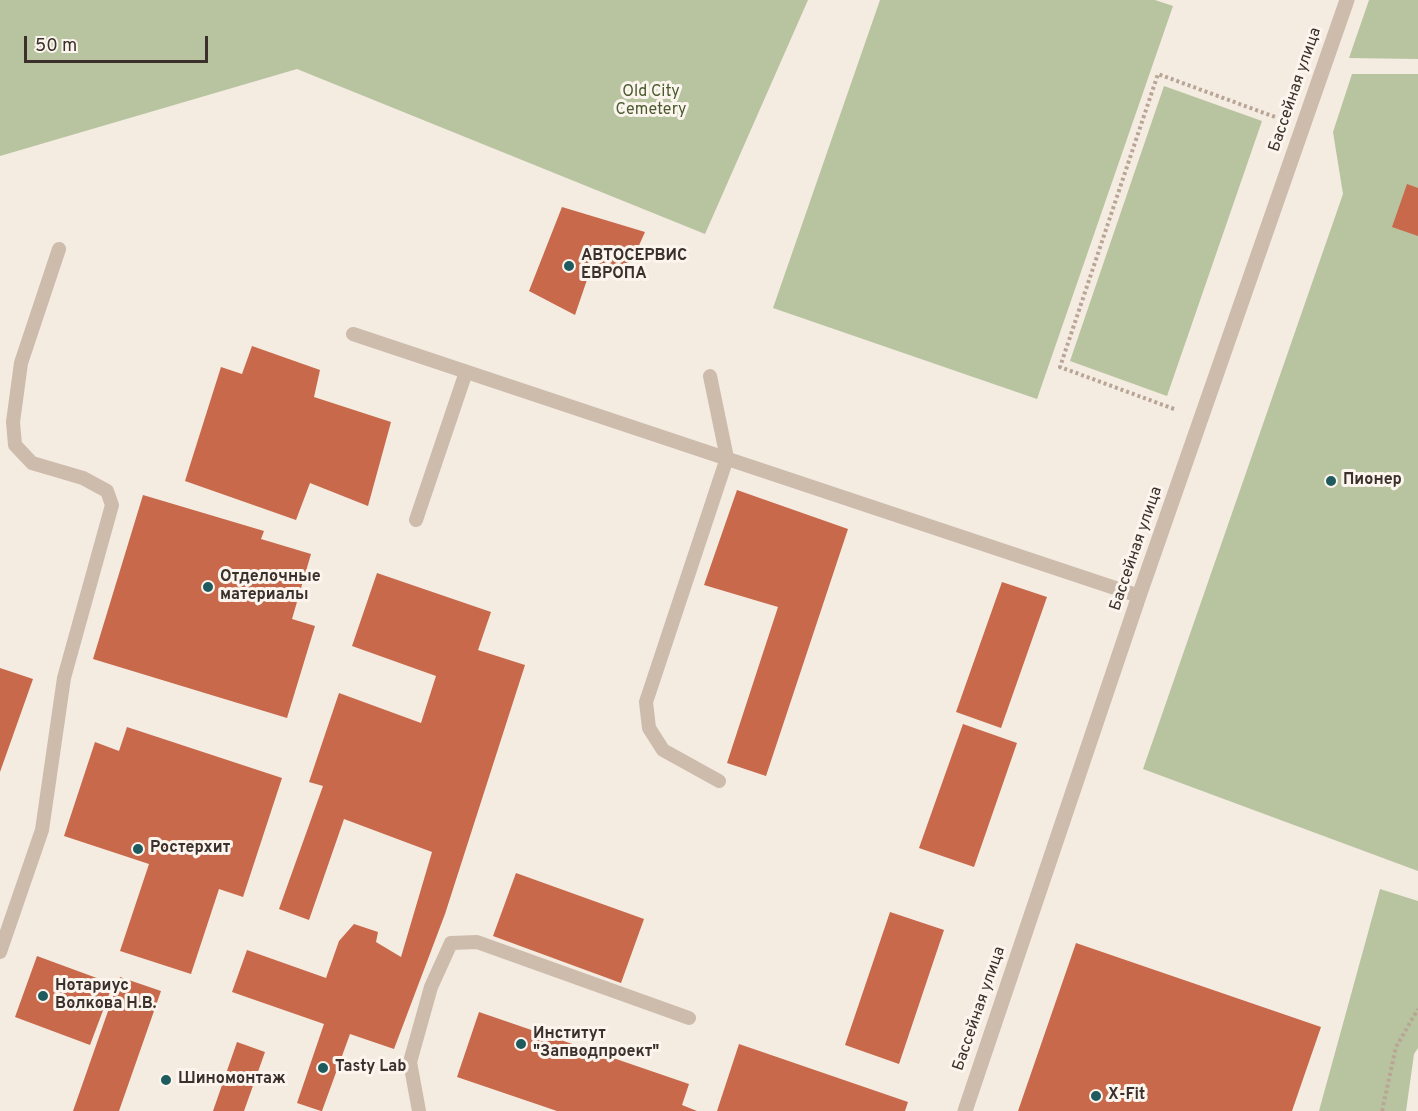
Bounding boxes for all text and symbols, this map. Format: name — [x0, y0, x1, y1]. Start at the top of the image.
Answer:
scale bar — [27, 24, 212, 62]
street label: Бассейная улица — [1266, 25, 1326, 155]
text: 50 m — [35, 35, 77, 58]
park label: Old City Cemetery — [616, 83, 686, 121]
place label: АВТОСЕРВИС ЕВРОПА — [581, 247, 687, 285]
marker: АВТОСЕРВИС ЕВРОПА — [562, 259, 576, 273]
place label: Пионер — [1343, 471, 1402, 491]
marker: Пионер — [1324, 474, 1338, 488]
street label: Бассейная улица — [1107, 484, 1167, 614]
place label: Отделочные материалы — [220, 568, 321, 606]
marker: Отделочные материалы — [201, 580, 215, 594]
place label: Ростерхит — [150, 839, 230, 859]
marker: Ростерхит — [131, 842, 145, 856]
street label: Бассейная улица — [950, 944, 1010, 1074]
place label: Нотариус Волкова Н.В. — [55, 977, 156, 1015]
marker: Нотариус Волкова Н.В. — [36, 989, 50, 1003]
place label: Институт "Запводпроект" — [533, 1025, 659, 1063]
marker: Институт "Запводпроект" — [514, 1037, 528, 1051]
place label: Tasty Lab — [335, 1058, 406, 1078]
marker: Tasty Lab — [316, 1061, 330, 1075]
place label: Шиномонтаж — [178, 1070, 286, 1090]
marker: Шиномонтаж — [159, 1073, 173, 1087]
place label: X-Fit — [1108, 1086, 1145, 1106]
marker: X-Fit — [1089, 1089, 1103, 1103]

